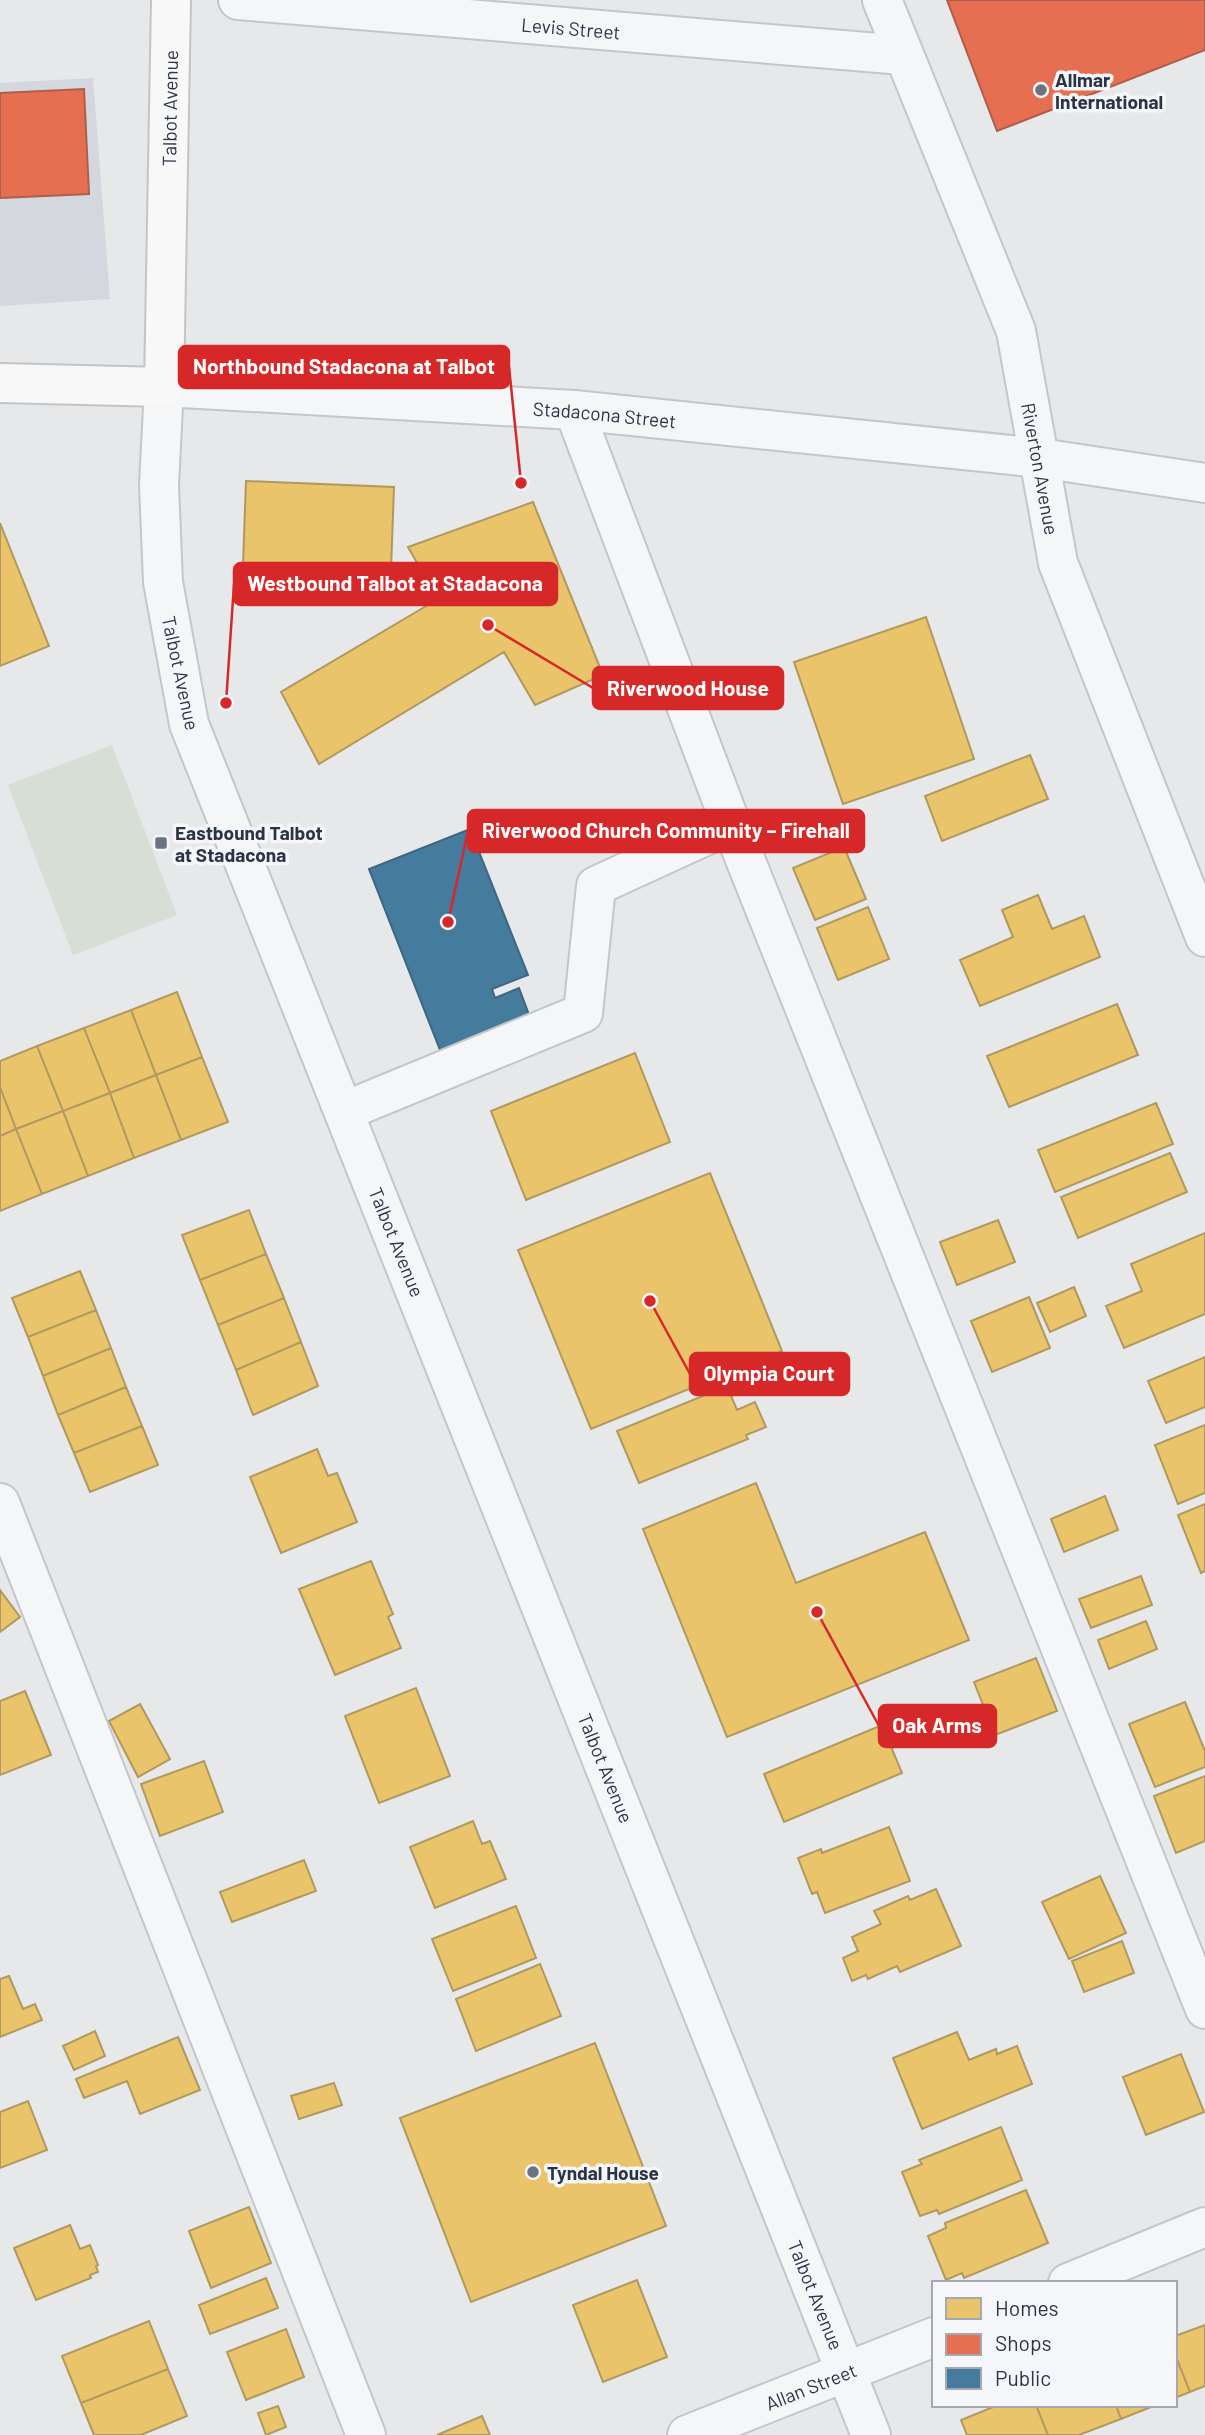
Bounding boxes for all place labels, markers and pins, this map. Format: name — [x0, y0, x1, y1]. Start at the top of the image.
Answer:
place label: Allmar International — [1055, 68, 1163, 113]
marker: Allmar International — [1033, 82, 1049, 98]
callout: Northbound Stadacona at Talbot — [179, 346, 509, 388]
callout: Westbound Talbot at Stadacona — [234, 563, 557, 605]
callout: Riverwood House — [593, 667, 783, 709]
callout: Riverwood Church Community – Firehall — [468, 810, 864, 852]
place label: Eastbound Talbot at Stadacona — [175, 821, 323, 866]
marker: Eastbound Talbot at Stadacona — [153, 835, 169, 851]
callout: Olympia Court — [690, 1353, 849, 1395]
callout: Oak Arms — [879, 1705, 996, 1747]
place label: Tyndal House — [547, 2161, 659, 2184]
marker: Tyndal House — [525, 2164, 541, 2180]

